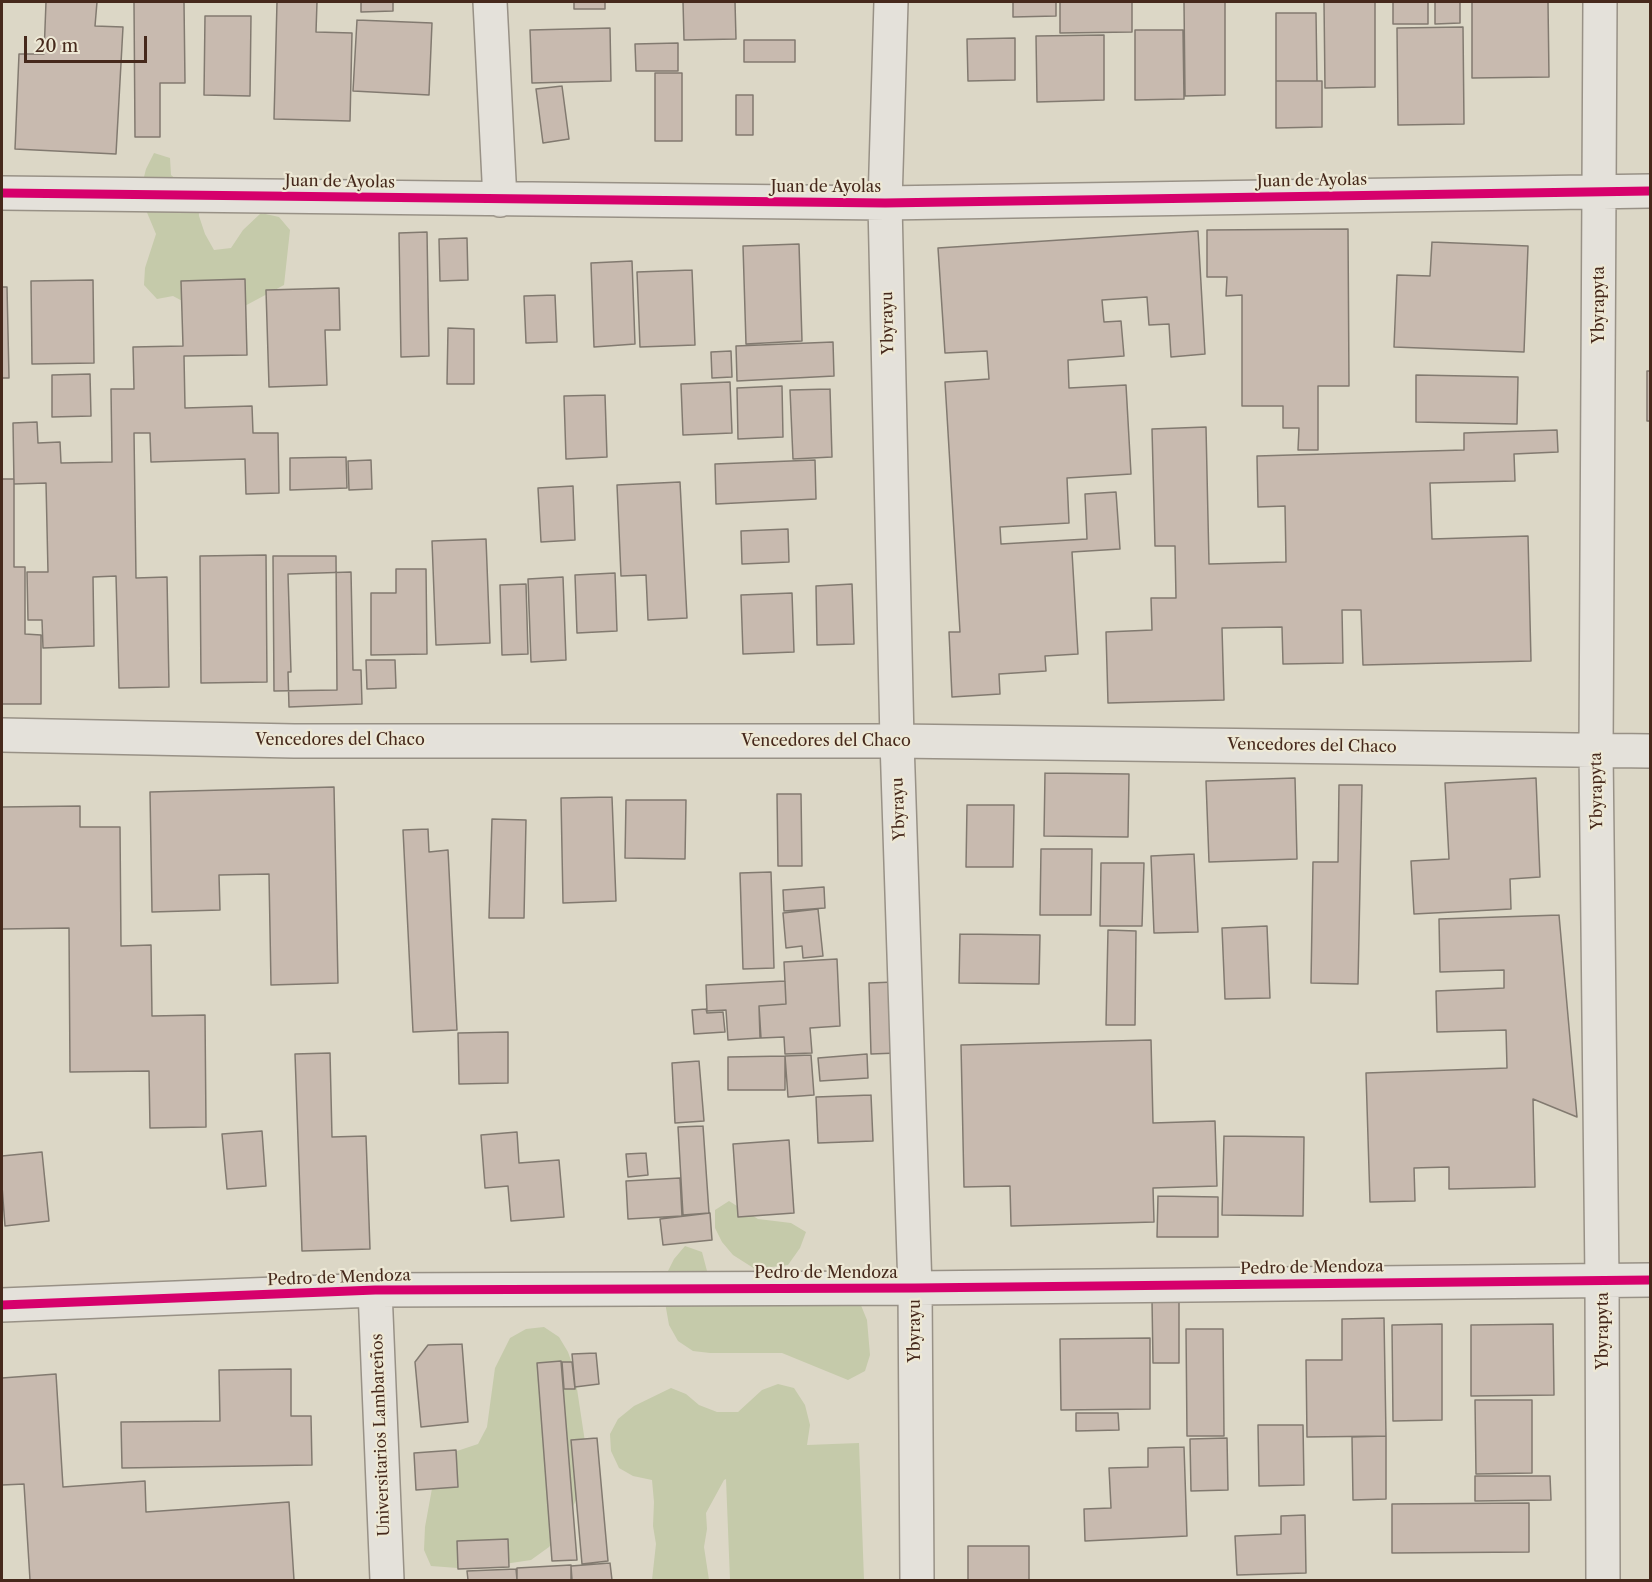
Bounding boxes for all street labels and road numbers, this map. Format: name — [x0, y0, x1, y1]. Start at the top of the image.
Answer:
street label: Juan de Ayolas — [1257, 170, 1367, 192]
street label: Juan de Ayolas — [285, 171, 395, 193]
street label: Juan de Ayolas — [771, 177, 881, 197]
street label: Ybyrapyta — [1589, 266, 1609, 344]
street label: Ybyrayu — [878, 291, 898, 355]
street label: Vencedores del Chaco — [255, 730, 425, 750]
street label: Vencedores del Chaco — [741, 731, 911, 751]
street label: Vencedores del Chaco — [1227, 735, 1397, 757]
street label: Ybyrapyta — [1587, 752, 1607, 830]
street label: Ybyrayu — [888, 777, 910, 841]
street label: Pedro de Mendoza — [1240, 1257, 1384, 1279]
street label: Pedro de Mendoza — [754, 1263, 898, 1283]
street label: Pedro de Mendoza — [267, 1266, 411, 1290]
street label: Ybyrapyta — [1593, 1292, 1613, 1370]
street label: Ybyrayu — [905, 1299, 925, 1363]
street label: Universitarios Lambareños — [368, 1333, 394, 1537]

